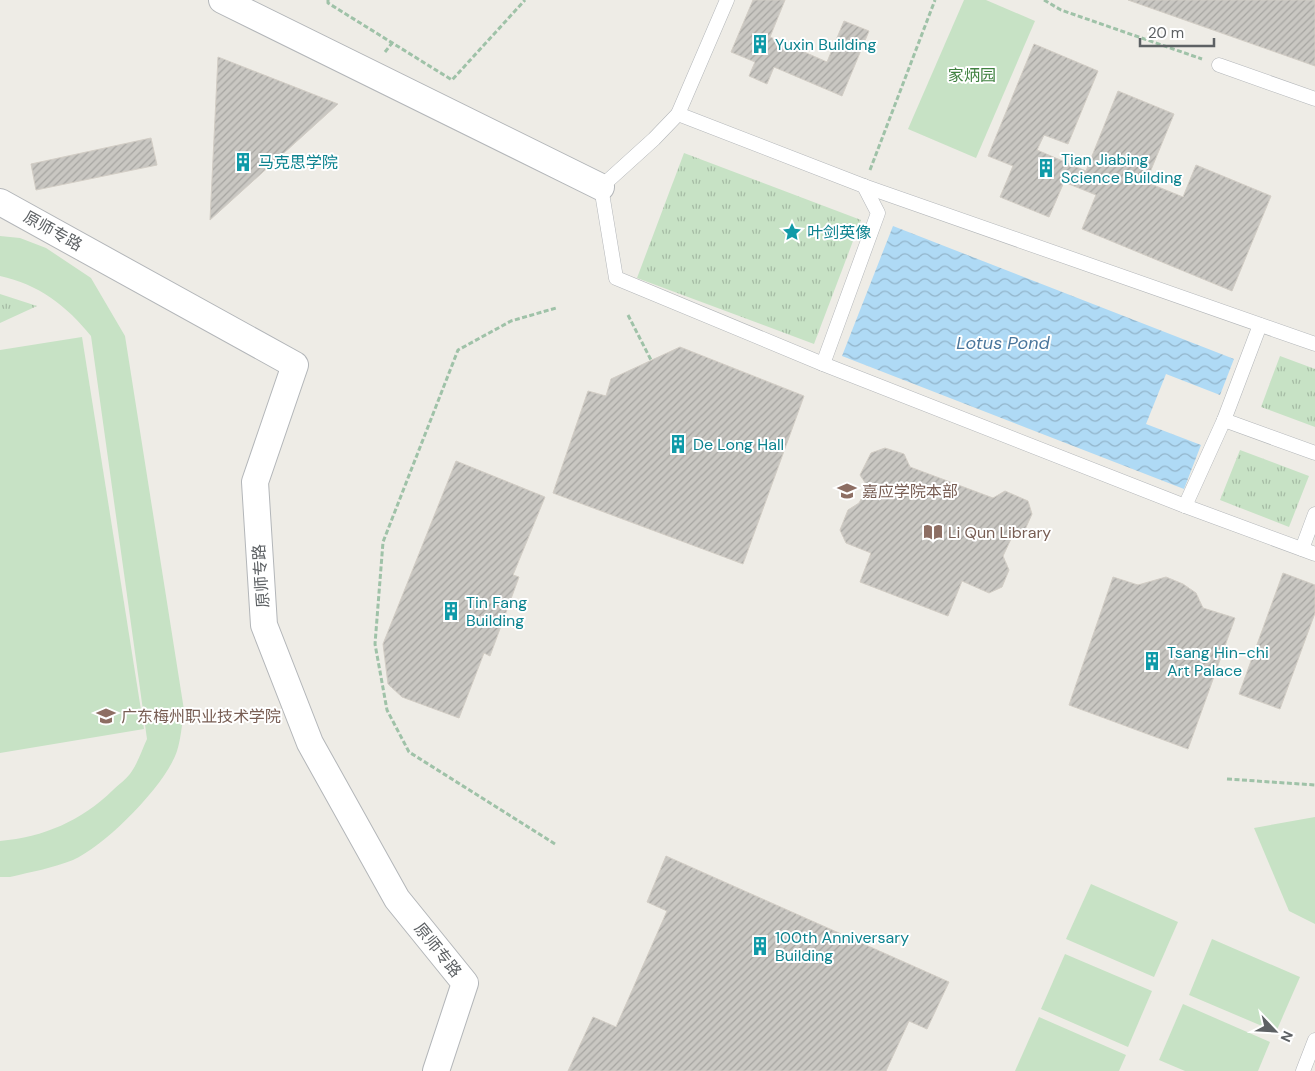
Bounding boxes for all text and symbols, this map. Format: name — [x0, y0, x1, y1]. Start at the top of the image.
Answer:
scale bar — [1140, 15, 1214, 47]
text: 20 m — [1148, 23, 1184, 43]
building icon: Yuxin Building — [749, 33, 771, 55]
place label: Yuxin Building — [775, 34, 877, 55]
park label: 家炳园 — [948, 65, 996, 86]
place label: Tian Jiabing Science Building — [1061, 149, 1182, 188]
building icon: 马克思学院 — [232, 151, 254, 173]
place label: 马克思学院 — [258, 152, 338, 173]
building icon: Tian Jiabing Science Building — [1035, 157, 1057, 179]
street label: 原师专路 — [20, 206, 86, 256]
place icon: 叶剑英像 — [781, 221, 803, 243]
place label: 叶剑英像 — [807, 222, 871, 243]
water label: Lotus Pond — [956, 331, 1051, 355]
building icon: De Long Hall — [667, 433, 689, 455]
place label: De Long Hall — [693, 434, 784, 455]
school or university icon: 嘉应学院本部 — [836, 480, 858, 502]
place label: 嘉应学院本部 — [862, 481, 958, 502]
library icon: Li Qun Library — [922, 521, 944, 543]
place label: Li Qun Library — [948, 522, 1051, 543]
street label: 原师专路 — [248, 543, 274, 609]
place label: Tin Fang Building — [466, 592, 527, 631]
building icon: Tin Fang Building — [440, 600, 462, 622]
place label: Tsang Hin-chi Art Palace — [1167, 642, 1269, 681]
building icon: Tsang Hin-chi Art Palace — [1141, 650, 1163, 672]
school or university icon: 广东梅州职业技术学院 — [95, 705, 117, 727]
place label: 广东梅州职业技术学院 — [121, 706, 281, 727]
street label: 原师专路 — [410, 919, 466, 981]
place label: 100th Anniversary Building — [775, 927, 909, 966]
building icon: 100th Anniversary Building — [749, 935, 771, 957]
north arrow — [1250, 1006, 1300, 1056]
text: N — [1276, 1028, 1297, 1045]

